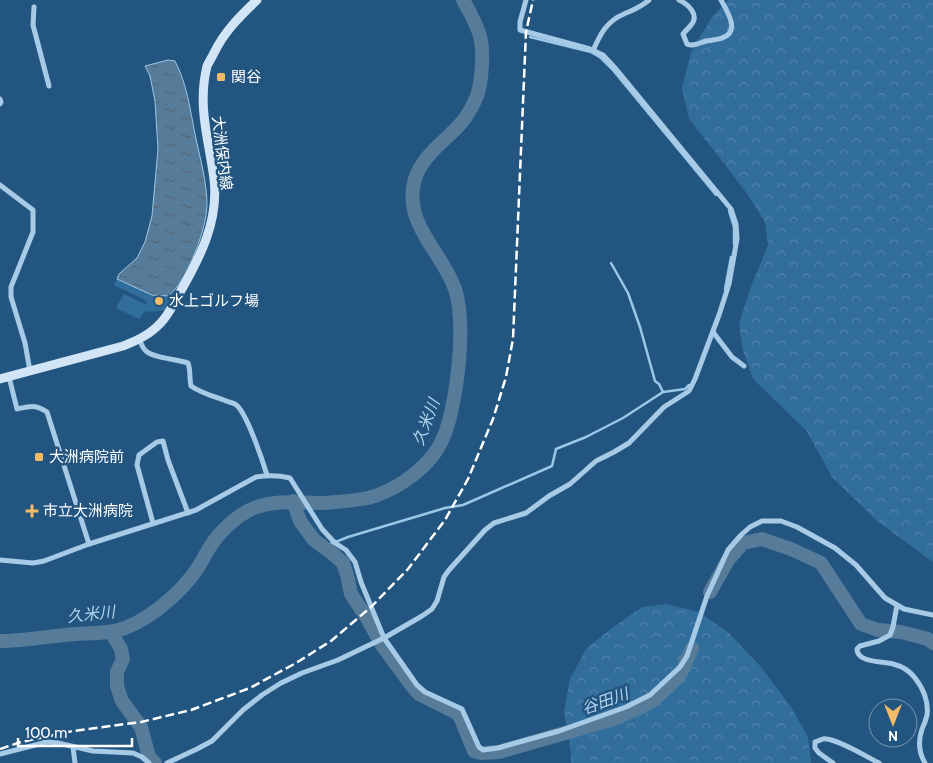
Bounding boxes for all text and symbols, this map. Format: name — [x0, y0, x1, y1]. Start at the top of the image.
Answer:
place label: 関谷 — [231, 68, 261, 86]
marker: 関谷 — [215, 71, 227, 83]
street label: 大洲保内線 — [208, 115, 236, 191]
place label: 水上ゴルフ場 — [169, 292, 259, 310]
marker: 水上ゴルフ場 — [153, 295, 165, 307]
water label: 久米川 — [409, 394, 444, 448]
place label: 大洲病院前 — [49, 448, 124, 466]
marker: 大洲病院前 — [33, 451, 45, 463]
place label: 市立大洲病院 — [43, 502, 133, 520]
marker: 市立大洲病院 — [25, 504, 39, 518]
water label: 久米川 — [66, 602, 118, 626]
water label: 谷田川 — [579, 683, 633, 718]
north arrow — [868, 698, 918, 748]
scale bar — [18, 716, 131, 748]
text: 100 m — [25, 724, 67, 742]
text: N — [888, 727, 898, 745]

